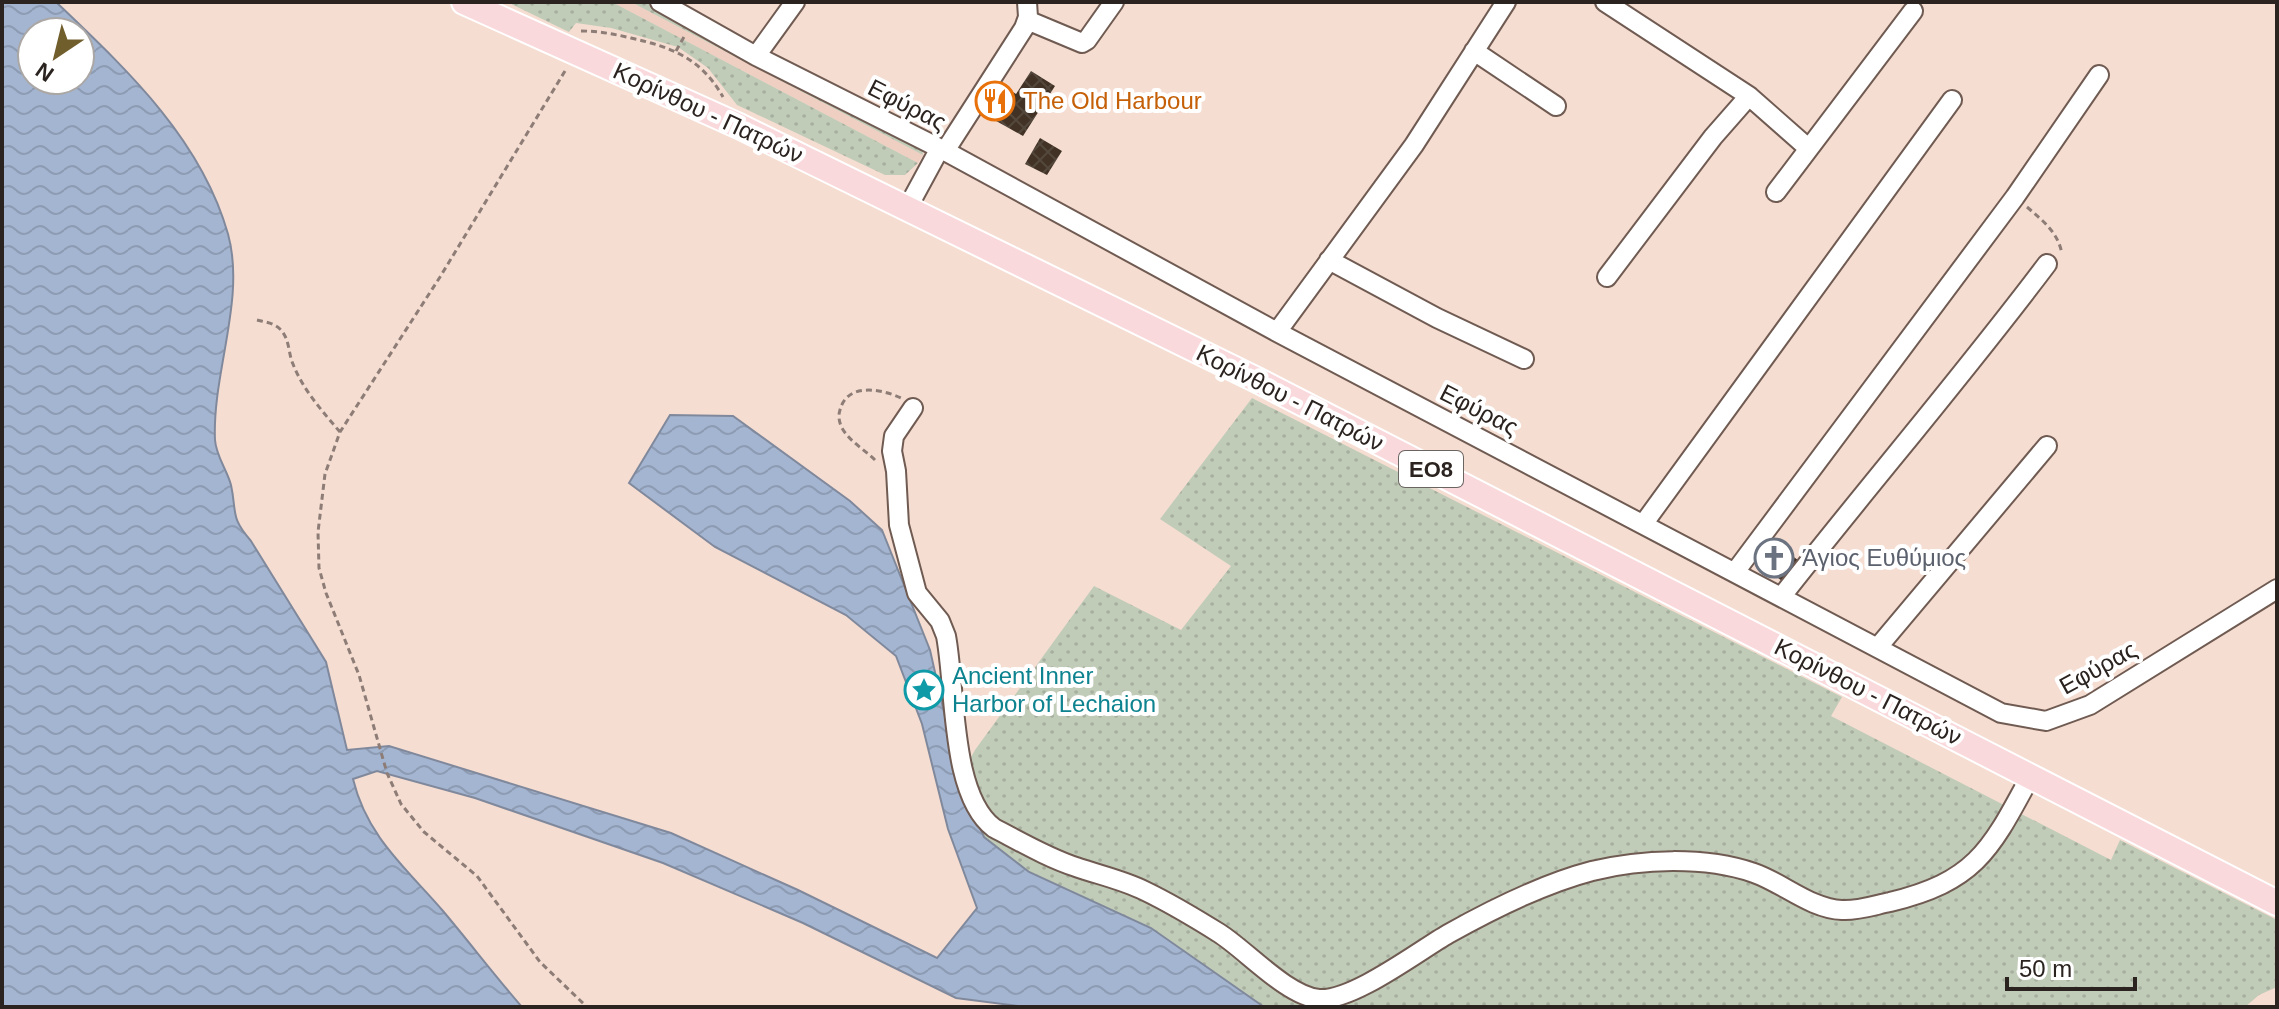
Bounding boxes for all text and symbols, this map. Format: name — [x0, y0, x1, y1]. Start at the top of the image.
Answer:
north arrow — [16, 16, 96, 96]
text: N — [31, 57, 58, 87]
street label: Κορίνθου - Πατρών — [609, 57, 807, 168]
street label: Εφύρας — [864, 74, 951, 136]
restaurant icon: The Old Harbour — [974, 80, 1016, 122]
place label: The Old Harbour — [1023, 87, 1202, 114]
street label: Κορίνθου - Πατρών — [1192, 339, 1388, 456]
street label: Εφύρας — [1436, 379, 1523, 441]
road number: ΕΟ8 — [1399, 451, 1463, 487]
church icon: Άγιος Ευθύμιος — [1753, 537, 1795, 579]
place label: Άγιος Ευθύμιος — [1802, 544, 1966, 571]
street label: Κορίνθου - Πατρών — [1770, 633, 1966, 750]
street label: Εφύρας — [2055, 635, 2141, 700]
place label: Ancient Inner Harbor of Lechaion — [952, 662, 1156, 717]
place icon: Ancient Inner Harbor of Lechaion — [903, 669, 945, 711]
scale bar — [2007, 941, 2135, 991]
text: 50 m — [2019, 955, 2072, 982]

